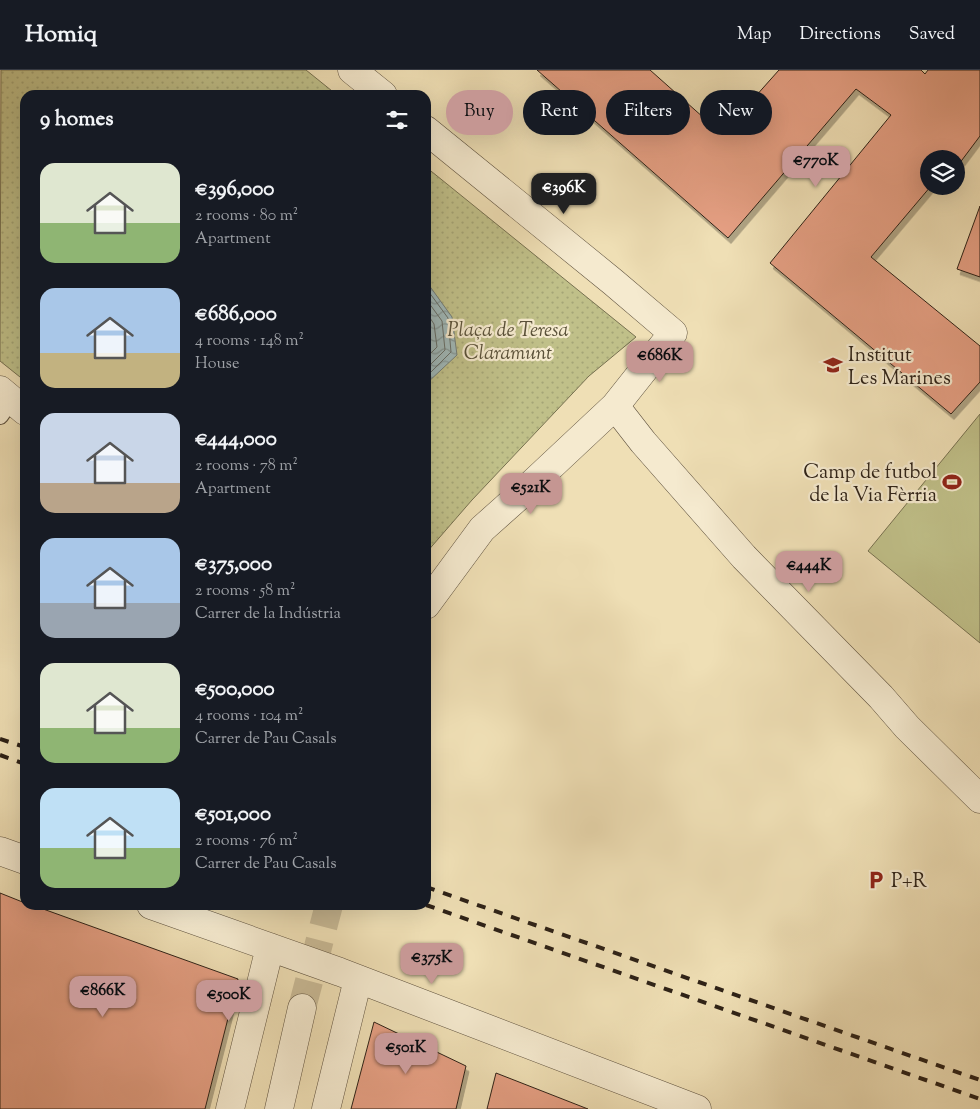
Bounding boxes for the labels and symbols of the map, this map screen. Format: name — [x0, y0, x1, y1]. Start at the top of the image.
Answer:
pin: €770K — [781, 146, 851, 188]
pin: €396K — [529, 172, 599, 215]
park label: Plaça de Teresa Claramunt — [447, 317, 569, 369]
pin: €686K — [625, 340, 695, 383]
place label: Institut Les Marines — [848, 342, 951, 394]
school or university icon: Institut Les Marines — [822, 354, 844, 376]
place label: Camp de futbol de la Via Fèrria — [803, 459, 937, 511]
sports icon: Camp de futbol de la Via Fèrria — [941, 471, 963, 493]
pin: €521K — [496, 472, 566, 515]
pin: €444K — [774, 550, 844, 593]
place label: P+R — [891, 868, 928, 897]
parking icon: P+R — [865, 869, 887, 891]
pin: €375K — [397, 942, 467, 985]
pin: €866K — [68, 976, 138, 1018]
pin: €500K — [194, 980, 264, 1022]
pin: €501K — [371, 1032, 441, 1075]

